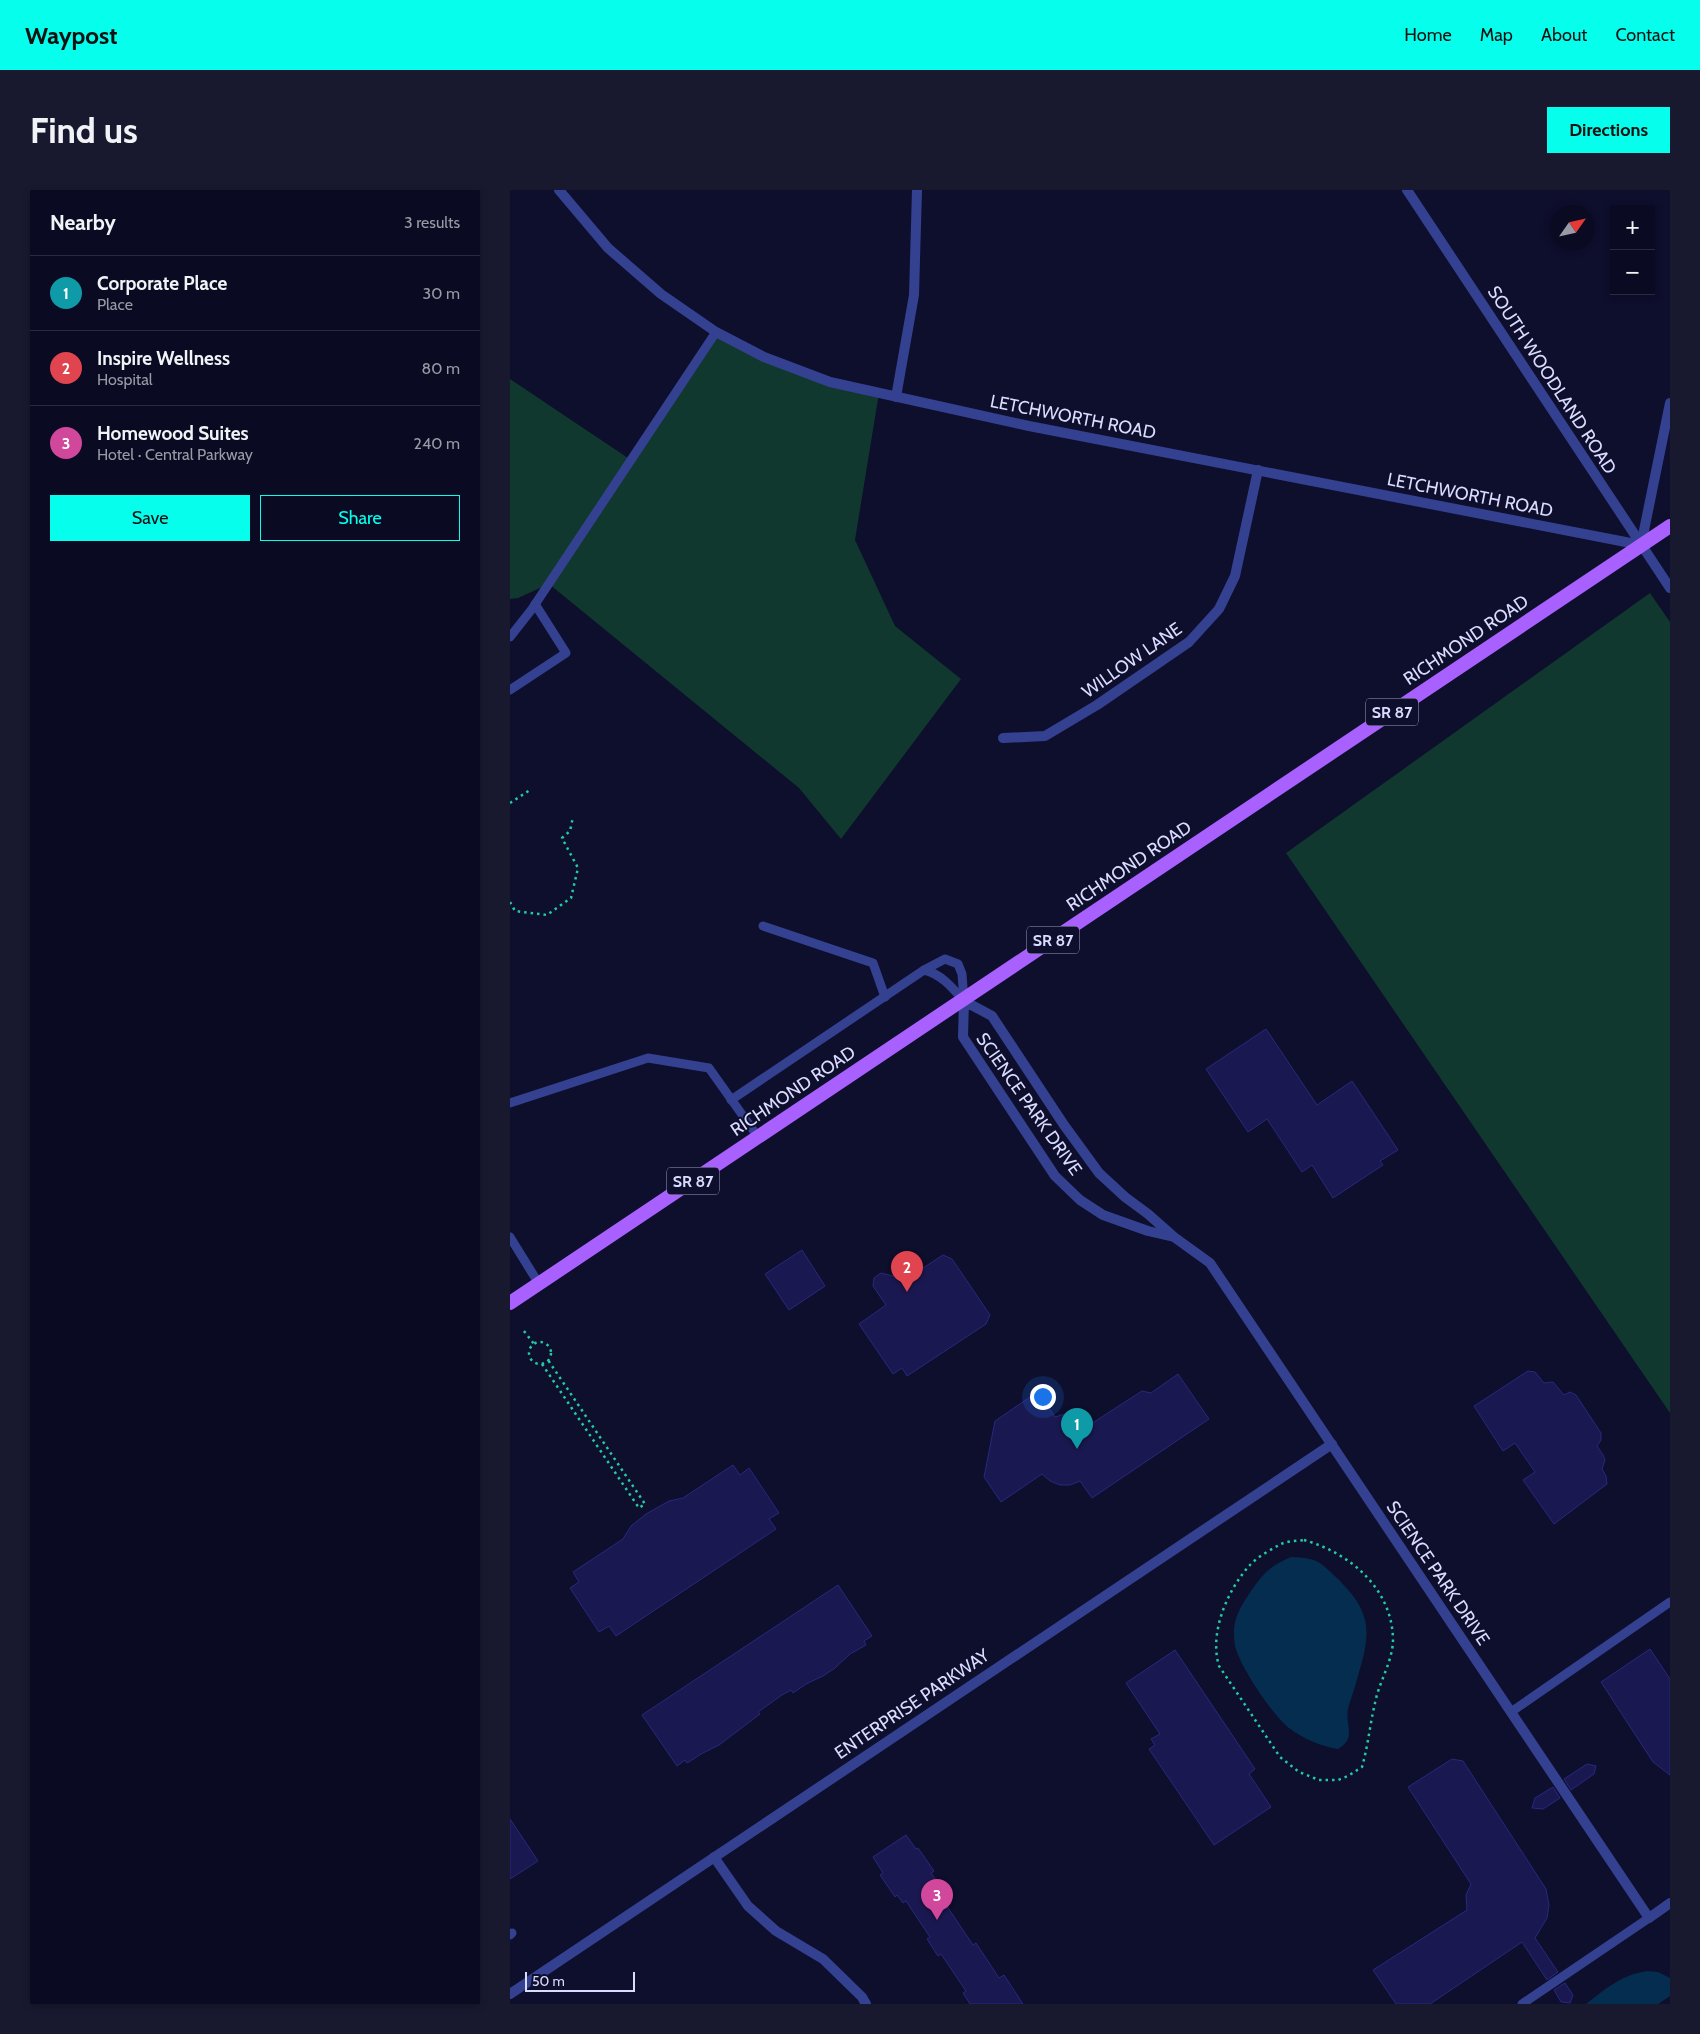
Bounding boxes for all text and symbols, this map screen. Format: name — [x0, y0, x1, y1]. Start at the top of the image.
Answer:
text: Waypost — [25, 21, 117, 50]
text: Home — [1404, 24, 1452, 46]
text: Map — [1480, 24, 1513, 46]
text: About — [1541, 24, 1587, 46]
text: Contact — [1615, 24, 1675, 46]
button: Directions — [1547, 107, 1670, 153]
text: Find us — [30, 109, 138, 152]
north arrow — [1550, 205, 1595, 250]
map controls — [1610, 205, 1655, 295]
button: + — [1610, 205, 1655, 250]
text: Nearby — [50, 210, 116, 235]
text: 3 results — [404, 213, 460, 232]
button: − — [1610, 250, 1655, 295]
text: Corporate Place — [97, 272, 227, 295]
street label: SOUTH WOODLAND ROAD — [1483, 282, 1621, 478]
text: 1 — [63, 284, 69, 303]
text: 30 m — [423, 284, 460, 303]
text: Place — [97, 295, 133, 314]
text: Inspire Wellness — [97, 347, 230, 370]
text: 2 — [62, 359, 70, 378]
text: 80 m — [422, 359, 460, 378]
text: Hospital — [97, 370, 153, 389]
street label: LETCHWORTH ROAD — [988, 390, 1158, 444]
text: Homewood Suites — [97, 422, 249, 445]
text: 3 — [62, 434, 70, 453]
text: 240 m — [414, 434, 460, 453]
text: Hotel · Central Parkway — [97, 445, 253, 464]
street label: LETCHWORTH ROAD — [1385, 468, 1555, 522]
button: Save — [50, 495, 250, 541]
button: Share — [260, 495, 460, 541]
street label: RICHMOND ROAD — [1399, 590, 1533, 690]
street label: WILLOW LANE — [1078, 617, 1186, 703]
road number: SR 87 — [1366, 698, 1418, 726]
street label: RICHMOND ROAD — [1062, 816, 1196, 916]
road number: SR 87 — [1027, 926, 1079, 954]
street label: SCIENCE PARK DRIVE — [971, 1028, 1087, 1180]
street label: RICHMOND ROAD — [726, 1041, 860, 1141]
road number: SR 87 — [667, 1168, 719, 1194]
pin: 2 — [891, 1251, 923, 1292]
your location — [1030, 1384, 1056, 1410]
pin: 1 — [1061, 1408, 1093, 1449]
street label: SCIENCE PARK DRIVE — [1382, 1497, 1494, 1649]
street label: ENTERPRISE PARKWAY — [831, 1644, 994, 1764]
pin: 3 — [921, 1879, 953, 1920]
scale bar — [525, 1969, 635, 1992]
text: 50 m — [532, 1972, 565, 1990]

